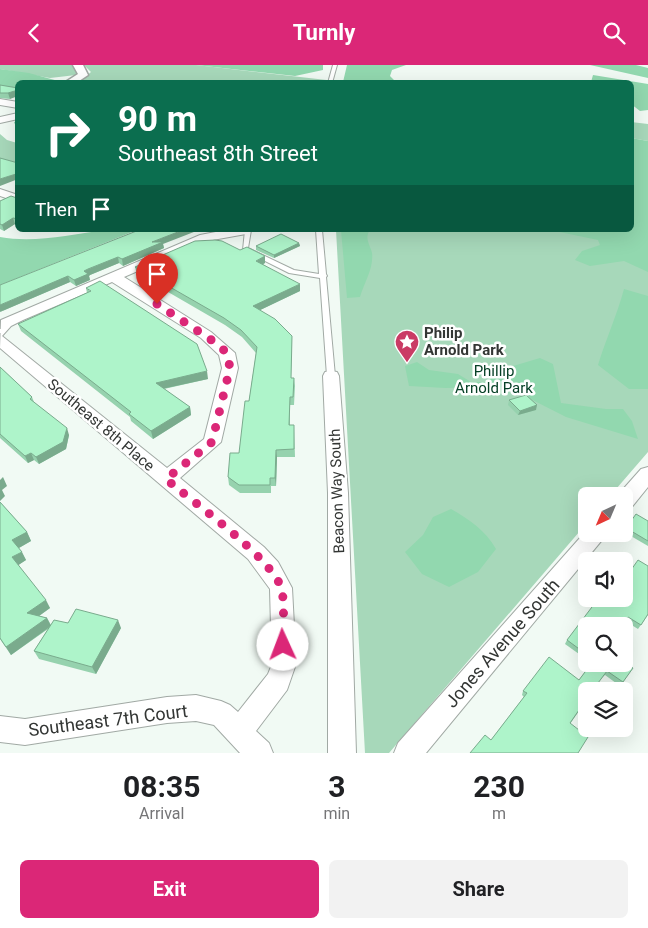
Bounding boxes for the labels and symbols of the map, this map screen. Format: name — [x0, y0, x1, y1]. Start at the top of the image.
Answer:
pin — [136, 253, 178, 304]
place label: Philip Arnold Park — [424, 324, 505, 359]
place icon: Philip Arnold Park — [394, 329, 420, 363]
park label: Phillip Arnold Park — [455, 362, 533, 397]
street label: Southeast 8th Place — [44, 375, 158, 475]
street label: Beacon Way South — [326, 428, 348, 554]
north arrow — [578, 487, 632, 543]
street label: Jones Avenue South — [440, 574, 564, 712]
position arrow — [256, 618, 308, 670]
street label: Southeast 7th Court — [27, 700, 189, 740]

